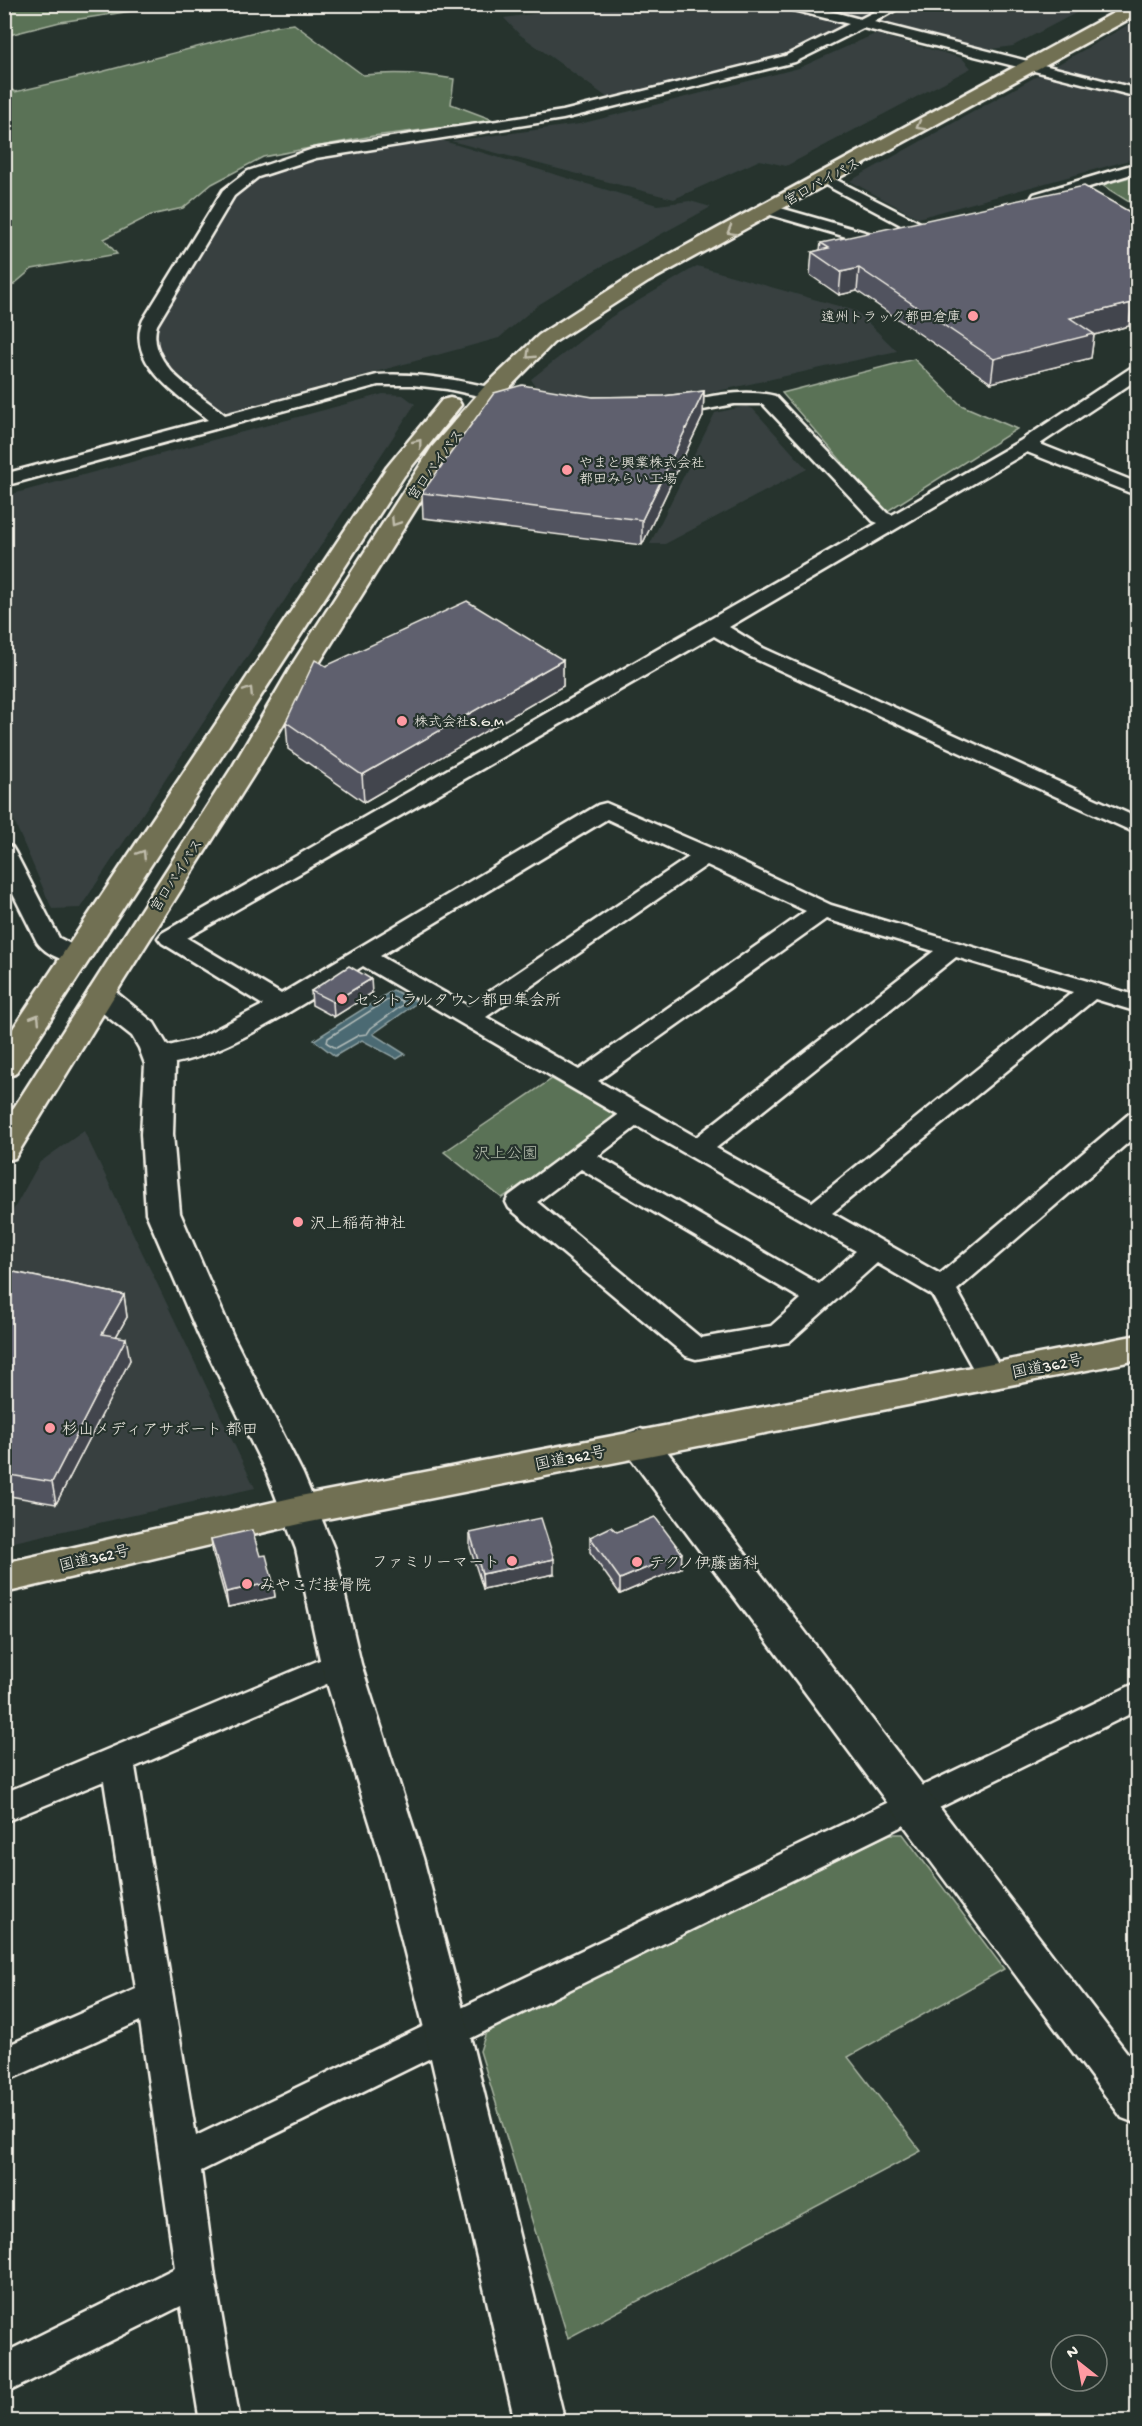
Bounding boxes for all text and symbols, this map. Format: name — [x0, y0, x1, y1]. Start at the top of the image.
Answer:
one-way arrow — [916, 119, 927, 130]
street label: 宮口バイパス — [782, 155, 864, 211]
one-way arrow — [727, 223, 737, 235]
marker: 遠州トラック都田倉庫 — [966, 309, 980, 323]
place label: 遠州トラック都田倉庫 — [821, 310, 961, 327]
one-way arrow — [527, 348, 537, 359]
street label: 宮口バイパス — [406, 427, 469, 504]
one-way arrow — [410, 439, 421, 450]
place label: やまと興業株式会社 都田みらい工場 — [579, 456, 705, 489]
marker: やまと興業株式会社 都田みらい工場 — [560, 463, 574, 477]
one-way arrow — [391, 515, 402, 526]
one-way arrow — [242, 687, 253, 698]
marker: 株式会社S.G.M — [395, 714, 409, 728]
place label: 株式会社S.G.M — [414, 715, 504, 732]
street label: 宮口バイパス — [148, 837, 208, 916]
one-way arrow — [135, 850, 146, 861]
place label: セントラルタウン都田集会所 — [354, 991, 561, 1012]
marker: セントラルタウン都田集会所 — [335, 992, 349, 1006]
one-way arrow — [28, 1014, 40, 1024]
park label: 沢上公園 — [474, 1145, 538, 1165]
marker: 沢上稲荷神社 — [291, 1215, 305, 1229]
place label: 沢上稲荷神社 — [310, 1215, 406, 1235]
street label: 国道362号 — [1010, 1351, 1085, 1385]
marker: 杉山メディアサポート 都田 — [43, 1421, 57, 1435]
place label: 杉山メディアサポート 都田 — [62, 1421, 258, 1441]
street label: 国道362号 — [533, 1443, 608, 1477]
street label: 国道362号 — [57, 1542, 132, 1578]
marker: ファミリーマート — [505, 1554, 519, 1568]
place label: ファミリーマート — [372, 1555, 500, 1574]
marker: テクノ伊藤歯科 — [630, 1555, 644, 1569]
place label: テクノ伊藤歯科 — [649, 1555, 759, 1575]
marker: みやこだ接骨院 — [240, 1577, 254, 1591]
place label: みやこだ接骨院 — [259, 1577, 371, 1597]
north arrow — [1049, 2333, 1109, 2393]
text: N — [1064, 2342, 1083, 2364]

